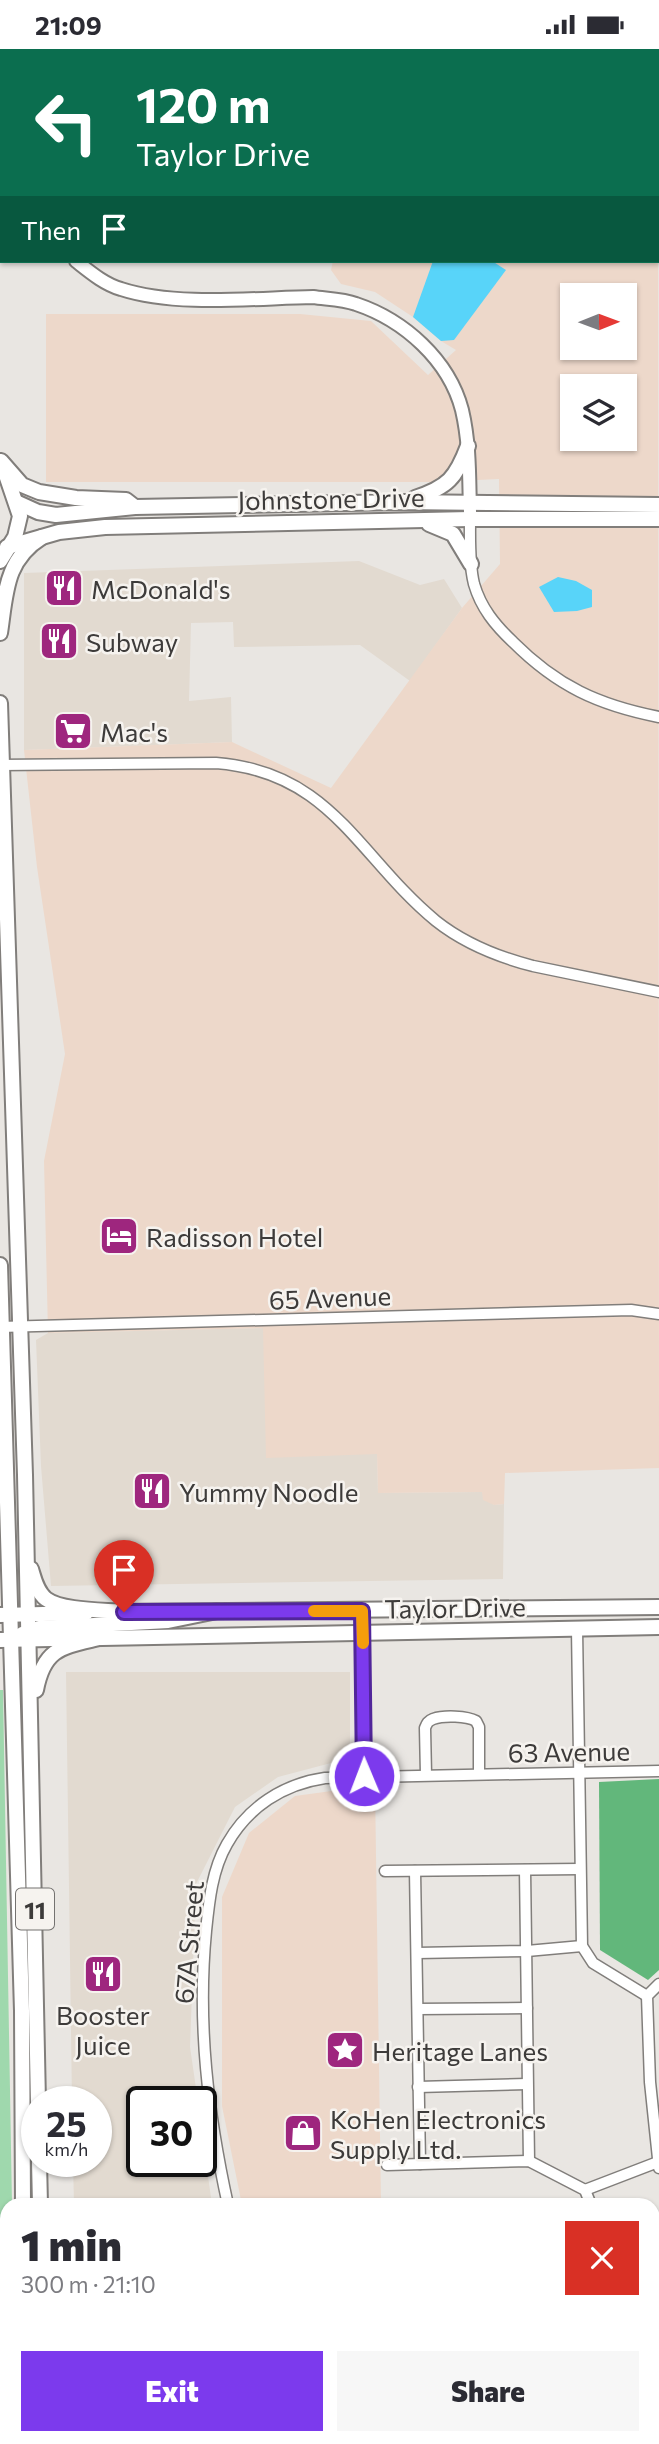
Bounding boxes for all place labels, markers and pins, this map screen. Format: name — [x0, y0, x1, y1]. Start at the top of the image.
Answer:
restaurant icon: McDonald's — [43, 567, 85, 609]
place label: McDonald's — [91, 573, 231, 604]
restaurant icon: Subway — [38, 620, 80, 662]
place label: Subway — [86, 626, 178, 657]
supermarket icon: Mac's — [52, 710, 94, 752]
place label: Mac's — [100, 716, 168, 747]
hotel icon: Radisson Hotel — [98, 1215, 140, 1257]
place label: Radisson Hotel — [146, 1221, 323, 1252]
restaurant icon: Yummy Noodle — [131, 1470, 173, 1512]
place label: Yummy Noodle — [179, 1476, 358, 1507]
pin — [94, 1540, 154, 1612]
restaurant icon: Booster Juice — [82, 1953, 124, 1995]
place label: Booster Juice — [56, 1999, 150, 2060]
place icon: Heritage Lanes — [324, 2029, 366, 2071]
place label: Heritage Lanes — [372, 2035, 548, 2066]
place label: KoHen Electronics Supply Ltd. — [330, 2103, 546, 2164]
shop icon: KoHen Electronics Supply Ltd. — [282, 2112, 324, 2154]

